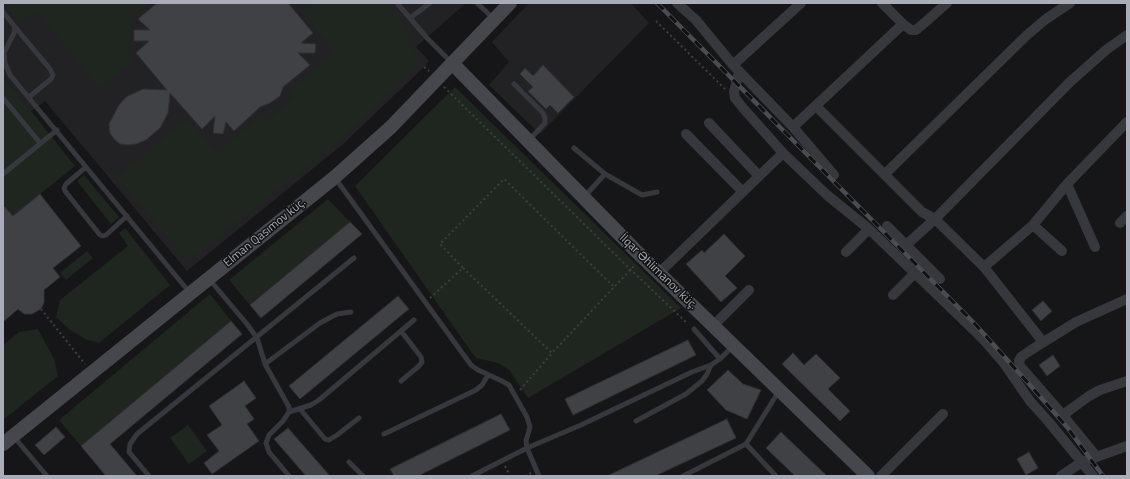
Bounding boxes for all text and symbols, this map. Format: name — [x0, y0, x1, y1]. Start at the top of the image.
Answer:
street label: Elman Qasımov küç. — [221, 196, 309, 270]
street label: İlqar Əhlimanov küç. — [616, 231, 700, 313]

